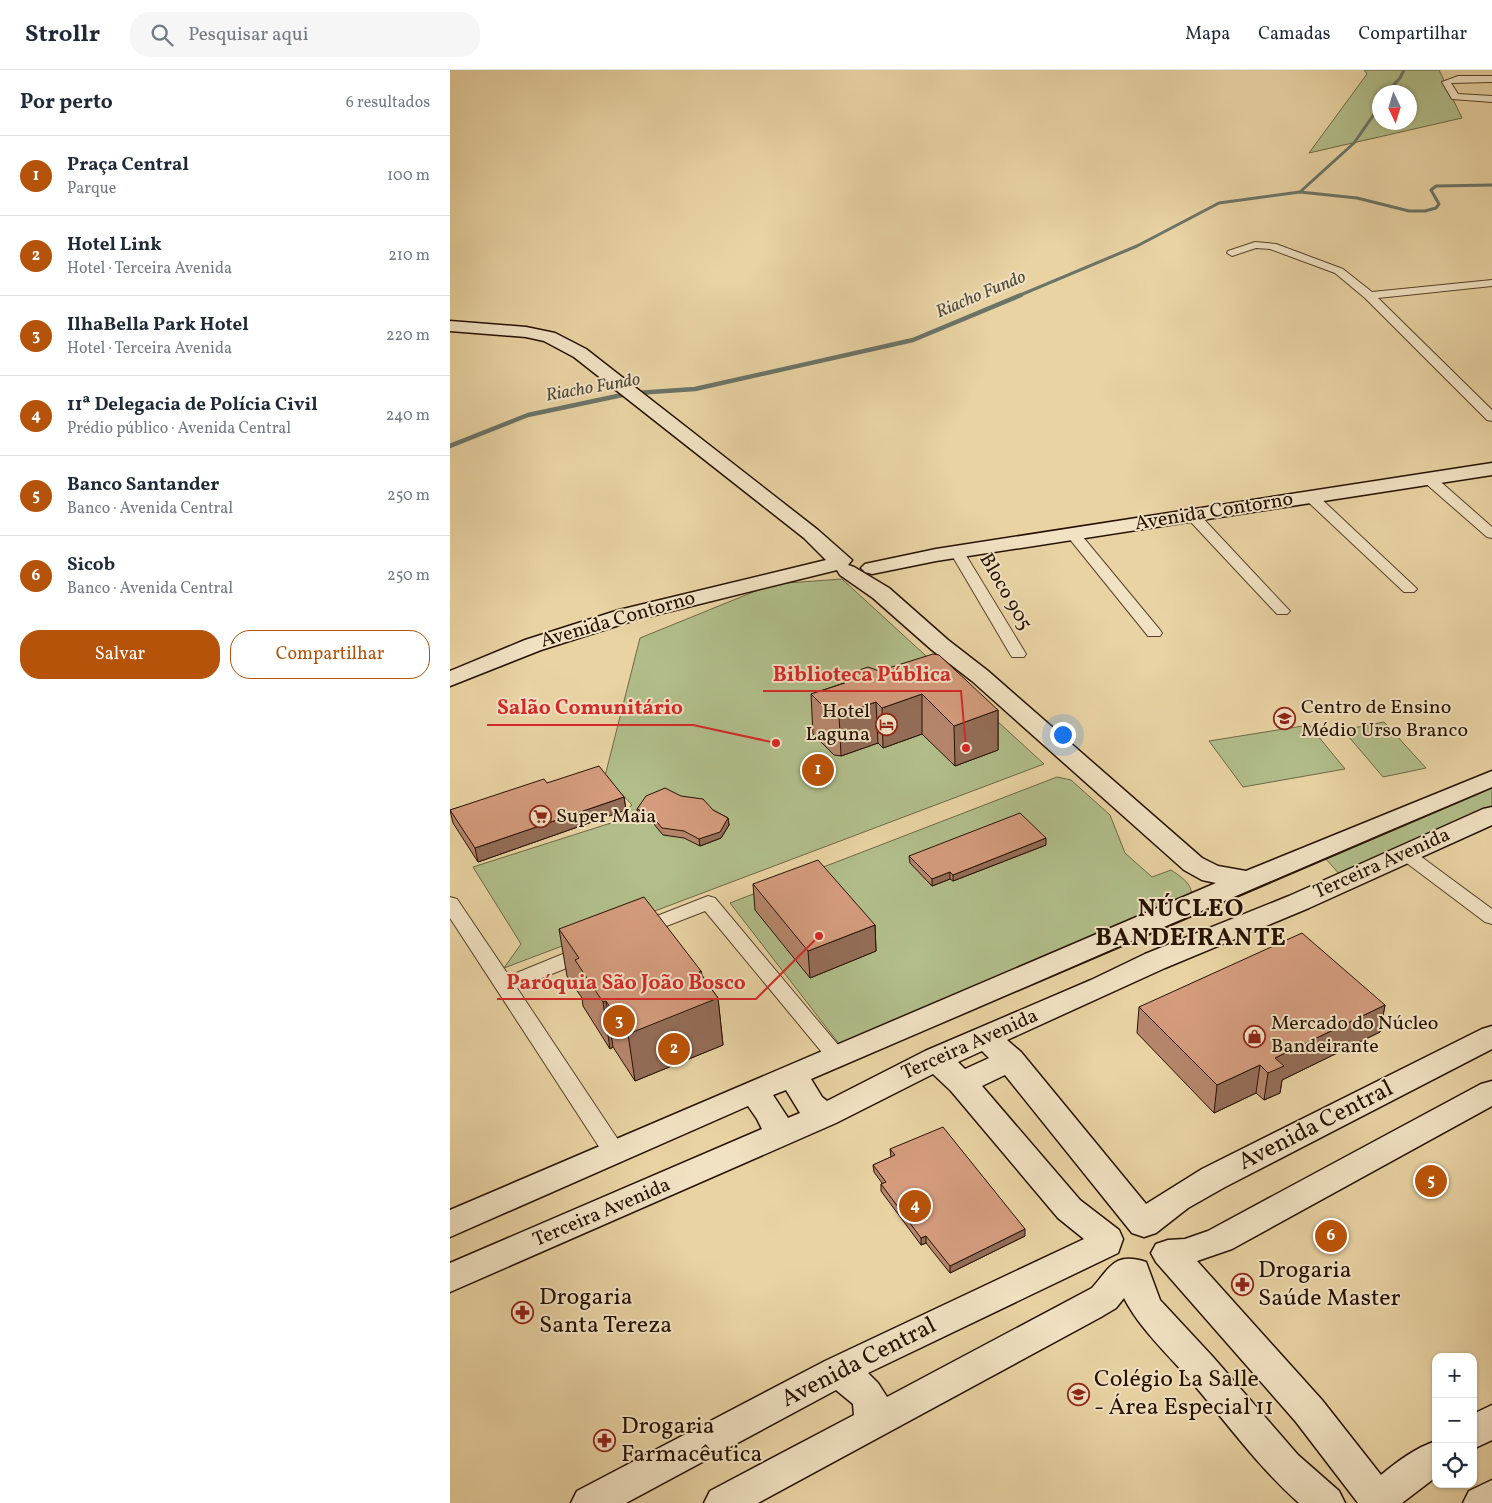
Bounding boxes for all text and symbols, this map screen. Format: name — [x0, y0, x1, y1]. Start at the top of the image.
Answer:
search box — [130, 12, 480, 57]
text: Strollr — [25, 18, 100, 52]
icon: search — [148, 21, 176, 49]
text: Pesquisar aqui — [188, 22, 308, 48]
text: Mapa — [1185, 22, 1230, 47]
text: Camadas — [1258, 22, 1331, 47]
text: Compartilhar — [1359, 22, 1467, 47]
north arrow — [1372, 85, 1417, 130]
text: Por perto — [20, 88, 113, 117]
text: 6 resultados — [346, 92, 430, 114]
text: Praça Central — [67, 152, 189, 178]
text: 1 — [33, 165, 39, 187]
text: 100 m — [387, 165, 430, 187]
text: Parque — [67, 178, 116, 200]
text: Hotel Link — [67, 232, 162, 258]
text: 2 — [32, 245, 40, 267]
text: 210 m — [388, 245, 430, 267]
text: Hotel · Terceira Avenida — [67, 258, 232, 280]
water label: Riacho Fundo — [932, 265, 1030, 325]
text: IlhaBella Park Hotel — [67, 312, 249, 338]
text: 3 — [32, 325, 40, 347]
text: 220 m — [386, 325, 430, 347]
text: Hotel · Terceira Avenida — [67, 338, 232, 360]
water label: Riacho Fundo — [544, 367, 642, 409]
text: 11ª Delegacia de Polícia Civil — [67, 392, 318, 418]
text: 4 — [31, 405, 41, 427]
text: 240 m — [386, 405, 430, 427]
text: Prédio público · Avenida Central — [67, 418, 291, 440]
text: Banco Santander — [67, 472, 219, 498]
text: 5 — [32, 485, 40, 507]
text: 250 m — [387, 485, 430, 507]
street label: Avenida Contorno — [1133, 486, 1295, 538]
text: Banco · Avenida Central — [67, 498, 233, 520]
street label: Bloco 905 — [972, 548, 1038, 636]
text: Sicob — [67, 552, 115, 578]
text: 6 — [32, 565, 40, 587]
text: 250 m — [387, 565, 430, 587]
text: Banco · Avenida Central — [67, 578, 233, 600]
street label: Avenida Contorno — [537, 584, 699, 656]
button: Salvar — [20, 630, 220, 679]
button: Compartilhar — [230, 630, 430, 679]
callout: Biblioteca Pública — [763, 655, 961, 691]
text: Biblioteca Pública — [773, 661, 951, 690]
callout: Salão Comunitário — [487, 689, 693, 725]
text: Salão Comunitário — [497, 694, 683, 723]
place label: Centro de Ensino Médio Urso Branco — [1301, 694, 1468, 745]
place label: Hotel Laguna — [805, 698, 870, 749]
school or university icon: Centro de Ensino Médio Urso Branco — [1273, 707, 1297, 731]
hotel icon: Hotel Laguna — [874, 712, 898, 736]
your location — [1050, 722, 1076, 748]
pin: 1 — [802, 751, 834, 789]
place label: Super Maia — [556, 803, 656, 831]
supermarket icon: Super Maia — [528, 805, 552, 829]
street label: Terceira Avenida — [1309, 821, 1455, 907]
district label: NÚCLEO BANDEIRANTE — [1095, 892, 1287, 956]
callout: Paróquia São João Bosco — [497, 963, 756, 999]
text: Paróquia São João Bosco — [506, 969, 746, 998]
pin: 3 — [603, 1002, 635, 1040]
street label: Terceira Avenida — [897, 1002, 1043, 1088]
place label: Mercado do Núcleo Bandeirante — [1271, 1010, 1438, 1061]
shop icon: Mercado do Núcleo Bandeirante — [1243, 1024, 1267, 1048]
pin: 2 — [658, 1030, 690, 1068]
street label: Avenida Central — [1233, 1072, 1399, 1180]
pin: 5 — [1415, 1162, 1447, 1200]
street label: Terceira Avenida — [529, 1171, 675, 1255]
pin: 4 — [899, 1187, 931, 1225]
pin: 6 — [1315, 1217, 1347, 1255]
place label: Drogaria Saúde Master — [1258, 1254, 1401, 1316]
pharmacy icon: Drogaria Saúde Master — [1230, 1273, 1254, 1297]
place label: Drogaria Santa Tereza — [539, 1281, 672, 1343]
pharmacy icon: Drogaria Santa Tereza — [511, 1300, 535, 1324]
street label: Avenida Central — [776, 1309, 942, 1417]
map controls — [1432, 1353, 1477, 1488]
button: + — [1432, 1353, 1477, 1398]
place label: Colégio La Salle - Área Especial 11 — [1094, 1363, 1274, 1425]
school or university icon: Colégio La Salle - Área Especial 11 — [1066, 1382, 1090, 1406]
button: − — [1432, 1398, 1477, 1443]
place label: Drogaria Farmacêutica — [621, 1410, 762, 1472]
pharmacy icon: Drogaria Farmacêutica — [593, 1429, 617, 1453]
button: locate — [1432, 1443, 1477, 1488]

